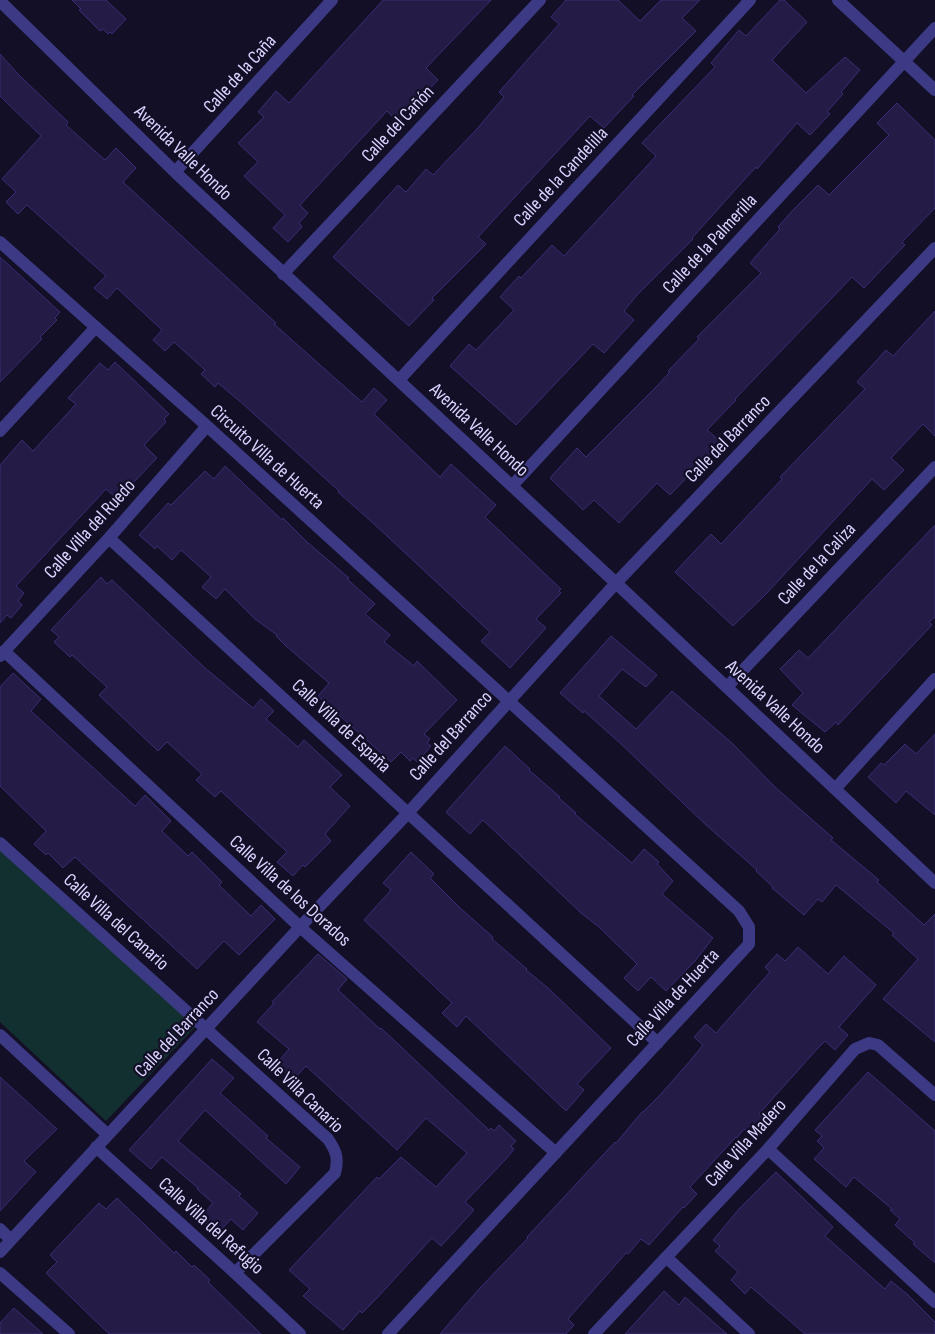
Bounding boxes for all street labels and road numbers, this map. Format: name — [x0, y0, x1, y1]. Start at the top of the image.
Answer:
street label: Calle de la Caña — [199, 30, 281, 118]
street label: Calle del Cañón — [357, 81, 439, 167]
street label: Avenida Valle Hondo — [129, 100, 237, 205]
street label: Calle de la Candelilla — [509, 122, 613, 232]
street label: Calle de la Palmerilla — [658, 189, 762, 299]
street label: Avenida Valle Hondo — [424, 378, 533, 482]
street label: Calle del Barranco — [680, 390, 776, 488]
street label: Circuito Villa de Huerta — [205, 400, 329, 514]
street label: Calle Villa del Ruedo — [39, 475, 141, 583]
street label: Calle de la Caliza — [773, 518, 861, 610]
street label: Avenida Valle Hondo — [720, 655, 829, 759]
street label: Calle Villa de España — [287, 674, 395, 778]
street label: Calle del Barranco — [405, 686, 497, 786]
street label: Calle Villa de los Dorados — [224, 830, 356, 952]
street label: Calle Villa del Canario — [58, 869, 174, 975]
street label: Calle Villa de Huerta — [622, 944, 724, 1052]
street label: Calle del Barranco — [130, 984, 224, 1082]
street label: Calle Villa Canario — [252, 1044, 348, 1138]
street label: Calle Villa Madero — [700, 1094, 792, 1192]
street label: Calle Villa del Refugio — [153, 1173, 269, 1279]

